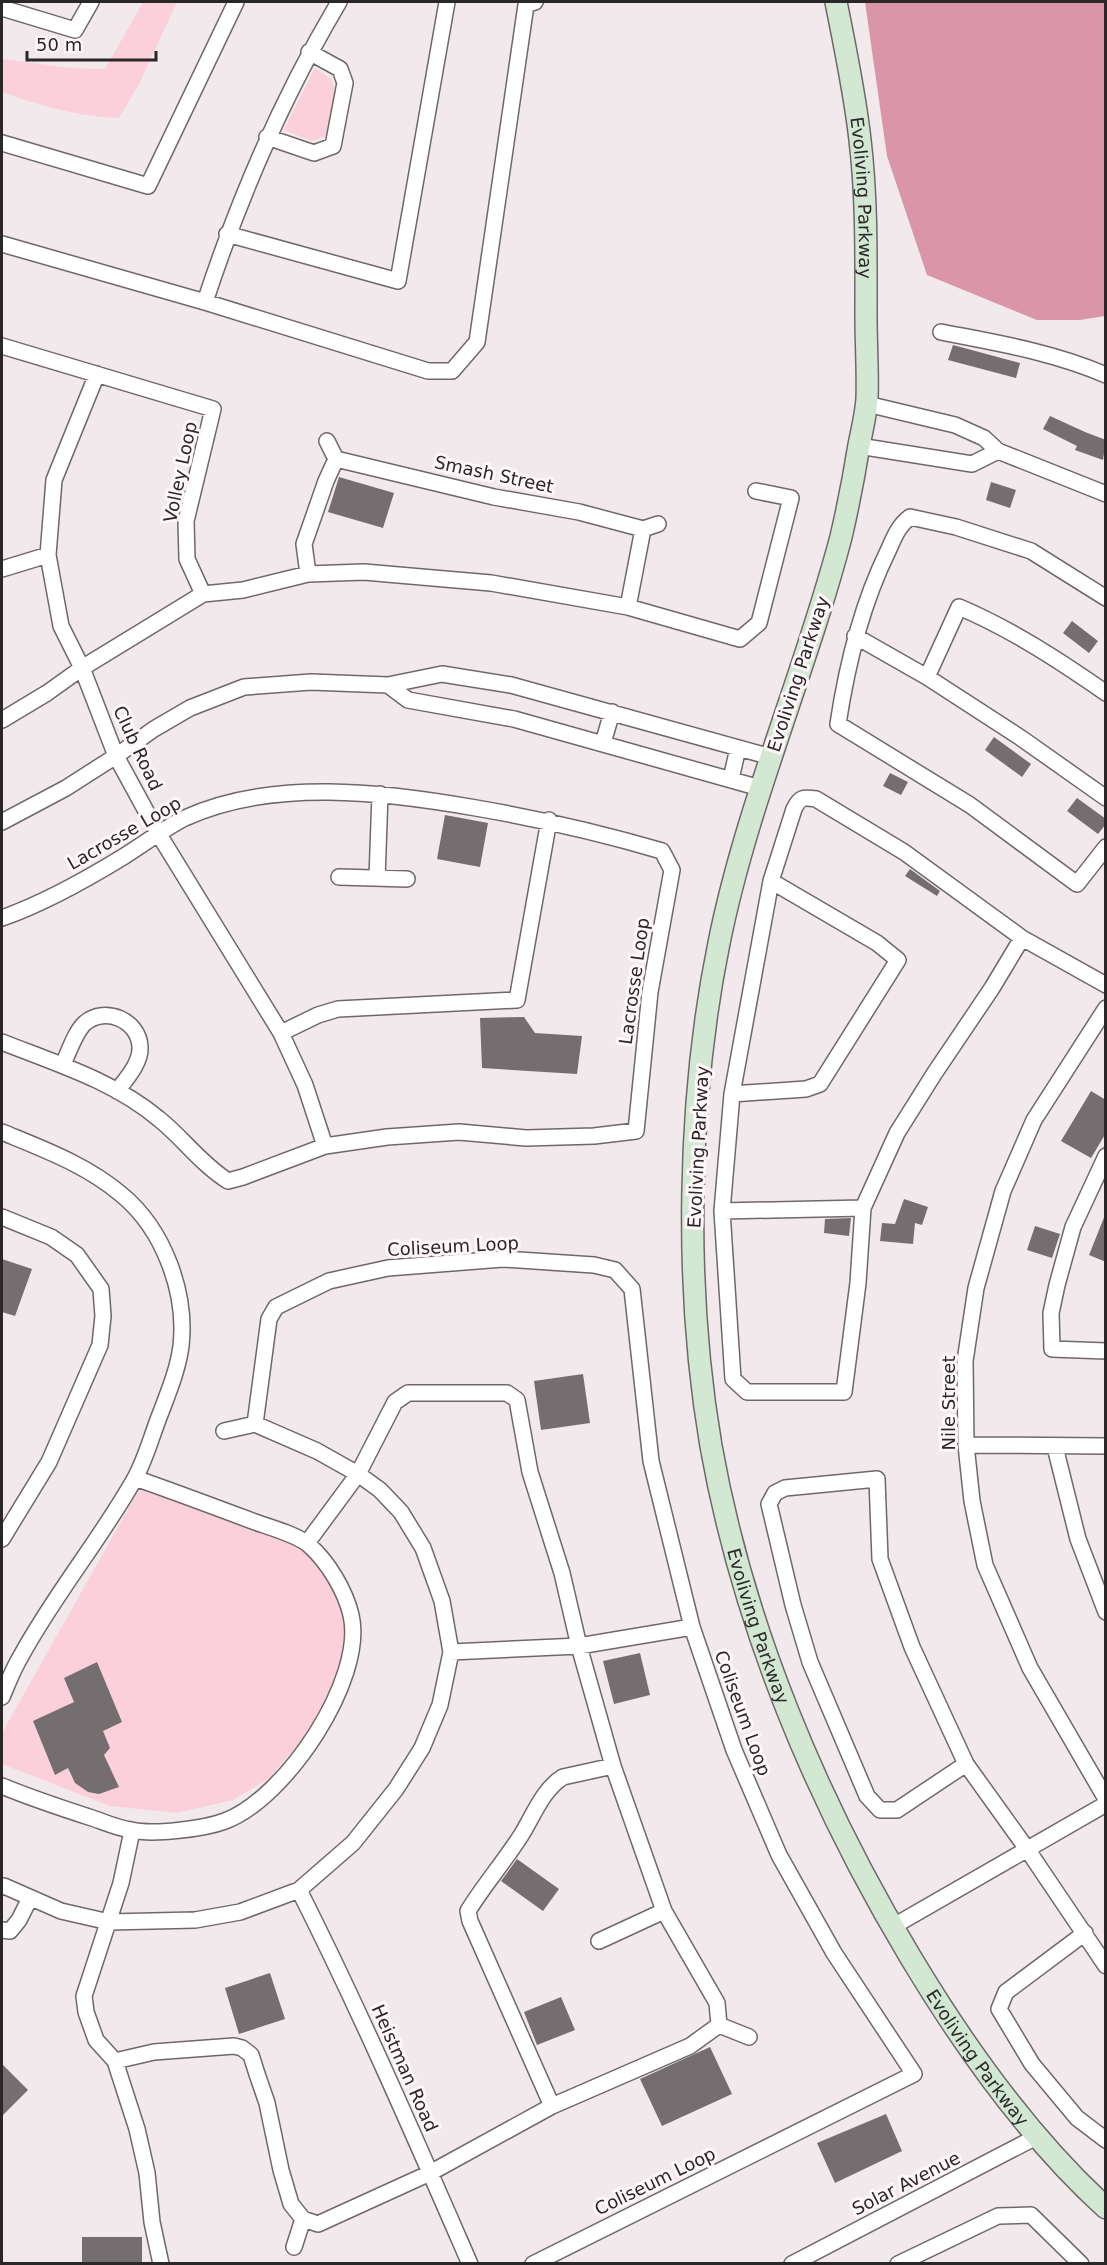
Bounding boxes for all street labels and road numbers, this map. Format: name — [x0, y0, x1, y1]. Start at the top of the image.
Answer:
street label: Evoliving Parkway — [847, 115, 877, 279]
street label: Volley Loop — [159, 420, 201, 524]
street label: Smash Street — [433, 451, 555, 497]
street label: Evoliving Parkway — [763, 593, 833, 755]
street label: Club Road — [109, 702, 167, 794]
street label: Lacrosse Loop — [63, 792, 185, 874]
street label: Lacrosse Loop — [615, 916, 653, 1046]
street label: Evoliving Parkway — [683, 1065, 713, 1229]
street label: Coliseum Loop — [387, 1232, 519, 1260]
street label: Nile Street — [938, 1356, 959, 1450]
street label: Evoliving Parkway — [724, 1546, 794, 1707]
street label: Coliseum Loop — [711, 1647, 775, 1779]
street label: Evoliving Parkway — [922, 1985, 1034, 2130]
street label: Heistman Road — [368, 2001, 442, 2135]
street label: Coliseum Loop — [591, 2143, 719, 2219]
street label: Solar Avenue — [848, 2147, 964, 2219]

